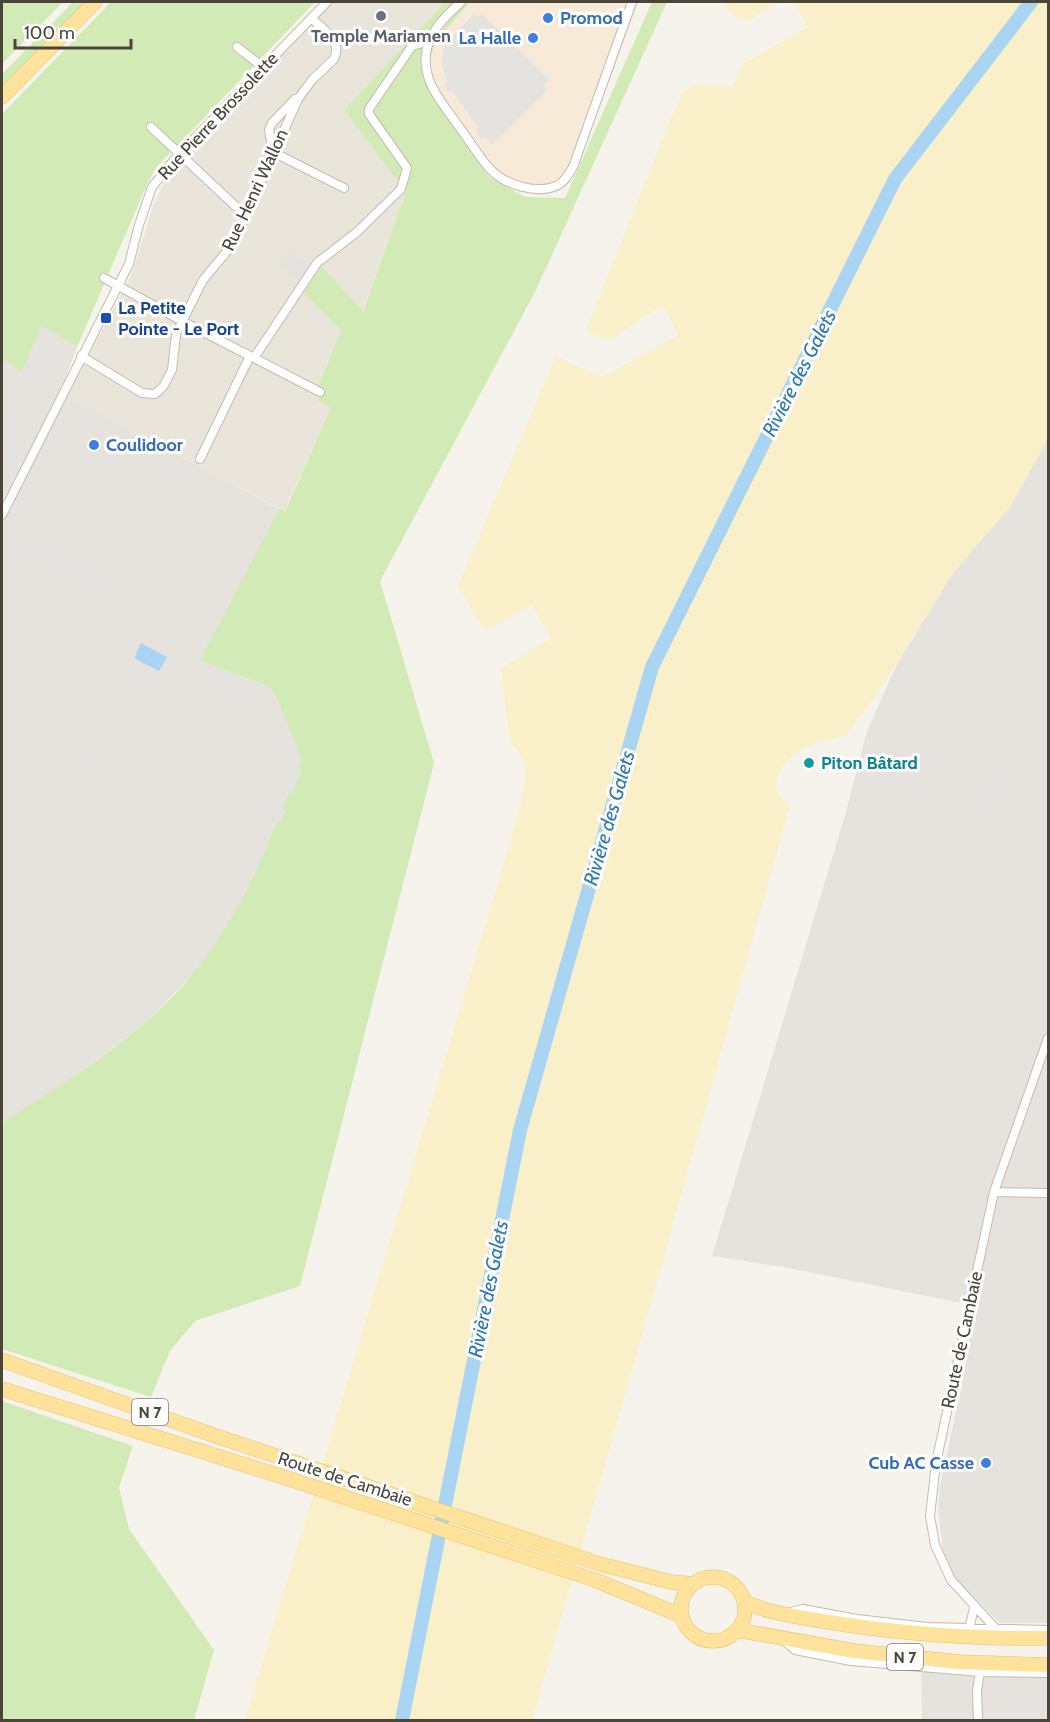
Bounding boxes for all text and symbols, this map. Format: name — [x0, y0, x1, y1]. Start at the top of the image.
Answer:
place label: Promod — [560, 7, 623, 29]
marker: Temple Mariamen — [374, 9, 388, 23]
marker: Promod — [541, 11, 555, 25]
scale bar — [15, 12, 130, 50]
text: 100 m — [24, 22, 75, 44]
place label: Temple Mariamen — [311, 25, 451, 47]
place label: La Halle — [458, 27, 521, 49]
marker: La Halle — [526, 31, 540, 45]
street label: Rue Pierre Brossolette — [153, 48, 283, 184]
street label: Rue Henri Wallon — [217, 126, 293, 254]
place label: La Petite Pointe - Le Port — [118, 297, 239, 340]
water label: Rivière des Galets — [757, 305, 841, 440]
marker: La Petite Pointe - Le Port — [99, 311, 113, 325]
place label: Coulidoor — [106, 434, 183, 456]
marker: Coulidoor — [87, 438, 101, 452]
water label: Rivière des Galets — [578, 748, 640, 888]
place label: Piton Bâtard — [821, 752, 918, 774]
marker: Piton Bâtard — [802, 756, 816, 770]
water label: Rivière des Galets — [463, 1218, 513, 1359]
street label: Route de Cambaie — [937, 1269, 987, 1411]
road number: N 7 — [132, 1399, 168, 1425]
street label: Route de Cambaie — [275, 1447, 415, 1511]
place label: Cub AC Casse — [868, 1452, 974, 1474]
marker: Cub AC Casse — [979, 1456, 993, 1470]
road number: N 7 — [887, 1644, 923, 1670]

